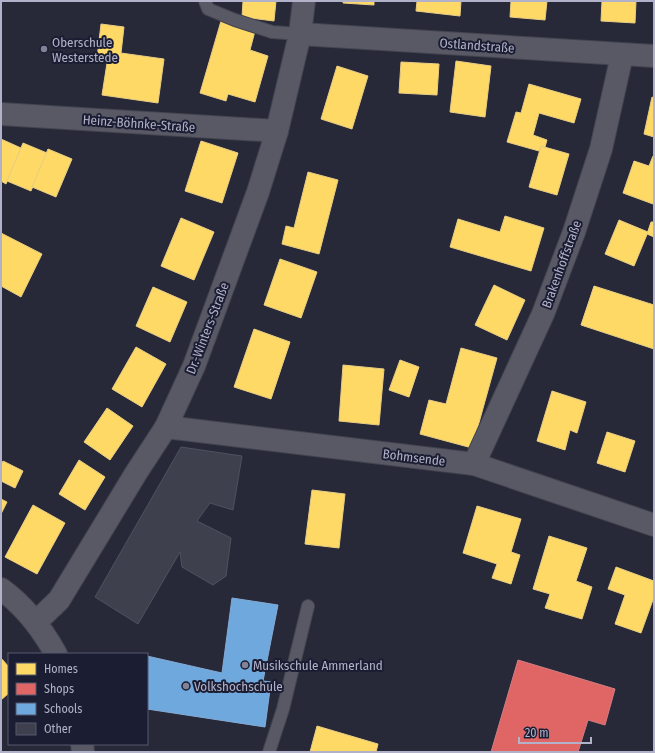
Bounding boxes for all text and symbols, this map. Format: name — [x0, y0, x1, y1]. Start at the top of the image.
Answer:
place label: Oberschule Westerstede — [52, 35, 118, 65]
street label: Ostlandstraße — [439, 35, 515, 56]
marker: Oberschule Westerstede — [39, 44, 49, 54]
street label: Heinz-Böhnke-Straße — [82, 112, 196, 135]
street label: Brakenhoffstraße — [539, 218, 584, 310]
street label: Dr.-Winters-Straße — [183, 280, 232, 376]
street label: Bohmsende — [382, 446, 446, 469]
legend — [8, 653, 148, 745]
place label: Musikschule Ammerland — [253, 658, 383, 673]
marker: Musikschule Ammerland — [240, 660, 250, 670]
text: Homes — [44, 662, 78, 676]
place label: Volkshochschule — [194, 679, 283, 694]
marker: Volkshochschule — [181, 681, 191, 691]
text: Shops — [44, 682, 74, 696]
text: Schools — [44, 702, 82, 716]
scale bar — [519, 719, 591, 745]
text: Other — [44, 722, 73, 736]
text: 20 m — [525, 726, 549, 740]

